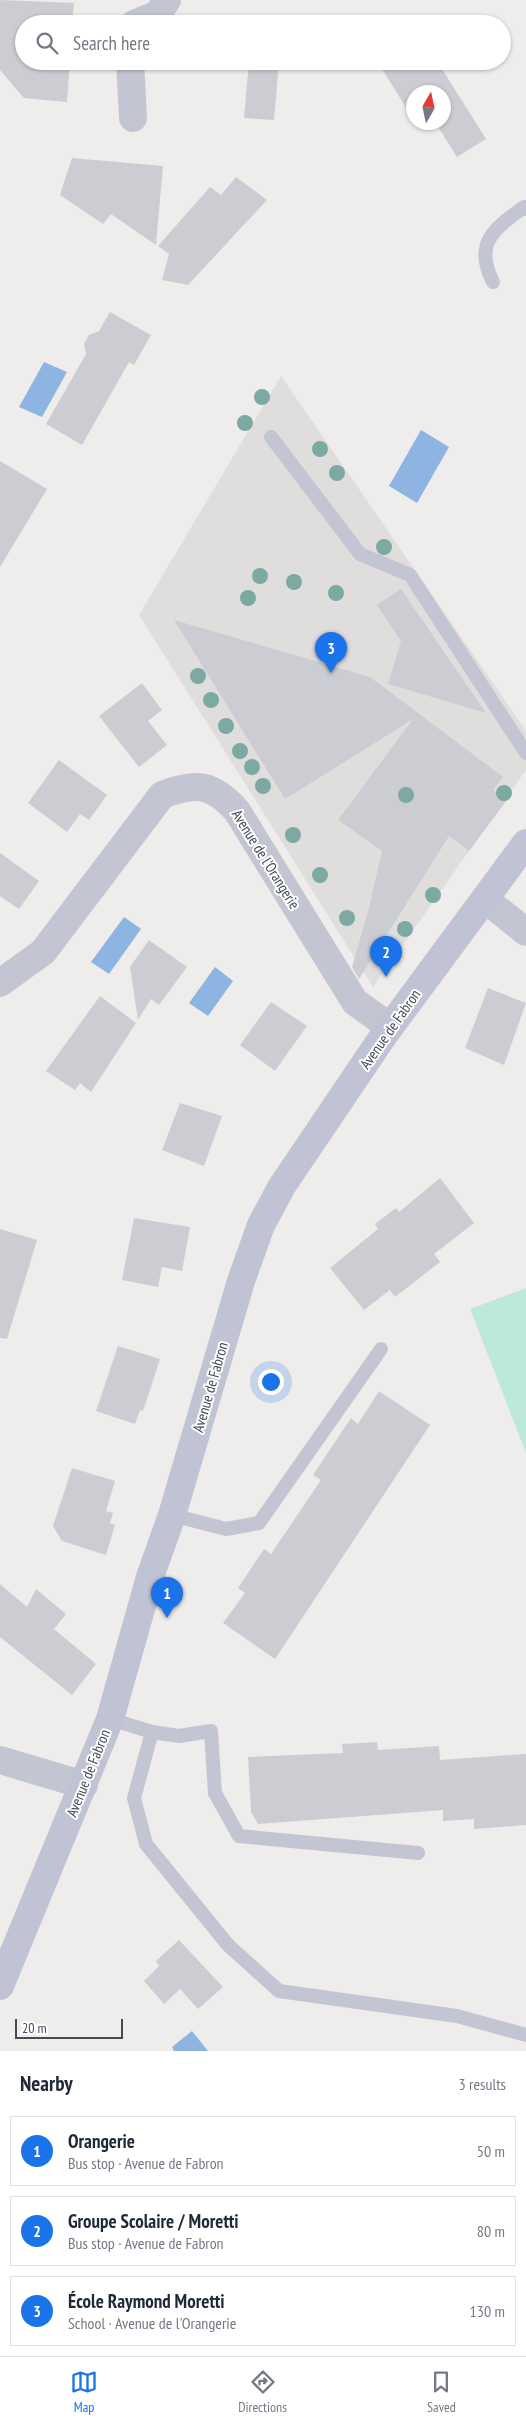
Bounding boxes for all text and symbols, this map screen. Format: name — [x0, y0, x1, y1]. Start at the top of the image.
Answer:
search box — [15, 15, 511, 70]
icon: search — [33, 29, 61, 57]
text: Search here — [73, 31, 150, 55]
north arrow — [406, 85, 451, 130]
pin: 3 — [315, 632, 347, 673]
street label: Avenue de l'Orangerie — [228, 806, 304, 912]
pin: 2 — [370, 936, 402, 977]
street label: Avenue de Fabron — [356, 986, 424, 1072]
street label: Avenue de Fabron — [188, 1340, 232, 1434]
your location — [258, 1369, 284, 1395]
pin: 1 — [151, 1577, 183, 1618]
street label: Avenue de Fabron — [62, 1726, 114, 1820]
scale bar — [15, 2016, 122, 2039]
text: 20 m — [22, 2019, 47, 2037]
text: Nearby — [20, 2070, 73, 2097]
text: 3 results — [459, 2074, 506, 2094]
text: Orangerie — [68, 2129, 135, 2153]
text: 1 — [33, 2141, 41, 2161]
text: 50 m — [477, 2141, 505, 2161]
text: Bus stop · Avenue de Fabron — [68, 2153, 224, 2173]
text: Groupe Scolaire / Moretti — [68, 2209, 239, 2233]
text: 2 — [33, 2221, 41, 2241]
text: 80 m — [477, 2221, 505, 2241]
text: Bus stop · Avenue de Fabron — [68, 2233, 224, 2253]
text: École Raymond Moretti — [68, 2289, 225, 2313]
text: 3 — [33, 2301, 41, 2321]
text: 130 m — [470, 2301, 505, 2321]
text: School · Avenue de l'Orangerie — [68, 2313, 236, 2333]
tab: Map — [70, 2368, 98, 2416]
tab: Directions — [238, 2368, 287, 2416]
tab: Saved — [427, 2368, 456, 2416]

